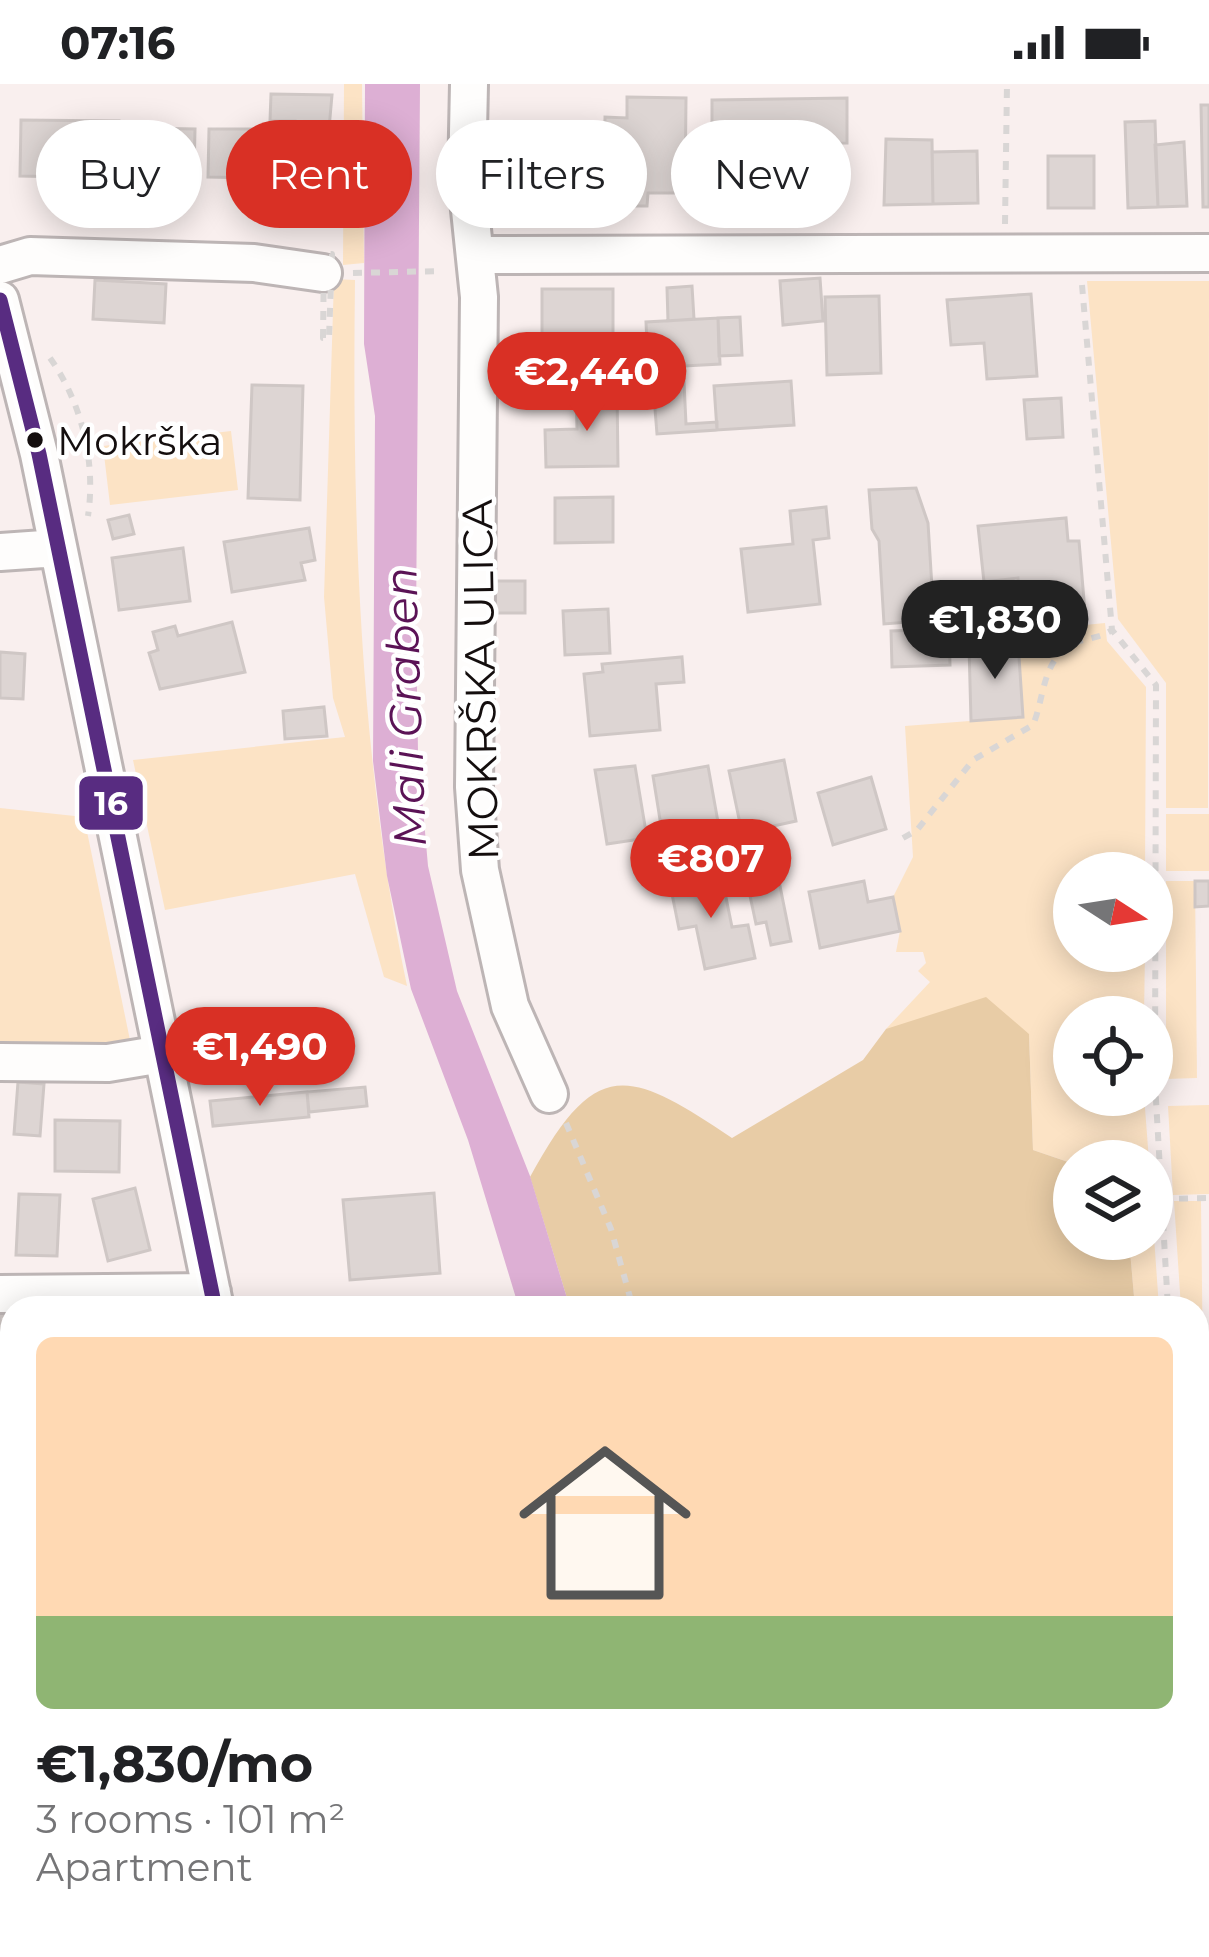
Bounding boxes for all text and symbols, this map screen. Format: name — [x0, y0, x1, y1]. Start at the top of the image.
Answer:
text: 07:16 — [60, 15, 176, 70]
chip: Buy — [36, 120, 202, 228]
chip: Rent — [226, 120, 412, 228]
chip: Filters — [436, 120, 647, 228]
chip: New — [671, 120, 851, 228]
pin: €2,440 — [489, 332, 685, 434]
text: €2,440 — [514, 347, 660, 395]
place label: Mokrška — [57, 417, 222, 465]
marker: Mokrška — [24, 429, 46, 451]
street label: MOKRŠKA ULICA — [451, 498, 509, 861]
water label: Mali Graben — [372, 566, 437, 848]
pin: €1,830 — [897, 580, 1093, 682]
text: €1,830 — [928, 595, 1062, 643]
line badge: 16 — [77, 774, 145, 832]
text: 16 — [94, 783, 128, 823]
pin: €807 — [640, 819, 782, 921]
text: €807 — [657, 834, 765, 882]
north arrow — [1053, 852, 1173, 972]
map controls — [1053, 852, 1173, 1260]
button: locate — [1053, 996, 1173, 1116]
pin: €1,490 — [162, 1007, 358, 1109]
text: €1,490 — [192, 1022, 328, 1070]
button: layers — [1053, 1140, 1173, 1260]
icon: home — [497, 1415, 713, 1631]
text: €1,830/mo — [36, 1733, 313, 1795]
text: 3 rooms · 101 m² — [36, 1795, 345, 1843]
text: Apartment — [36, 1843, 252, 1891]

